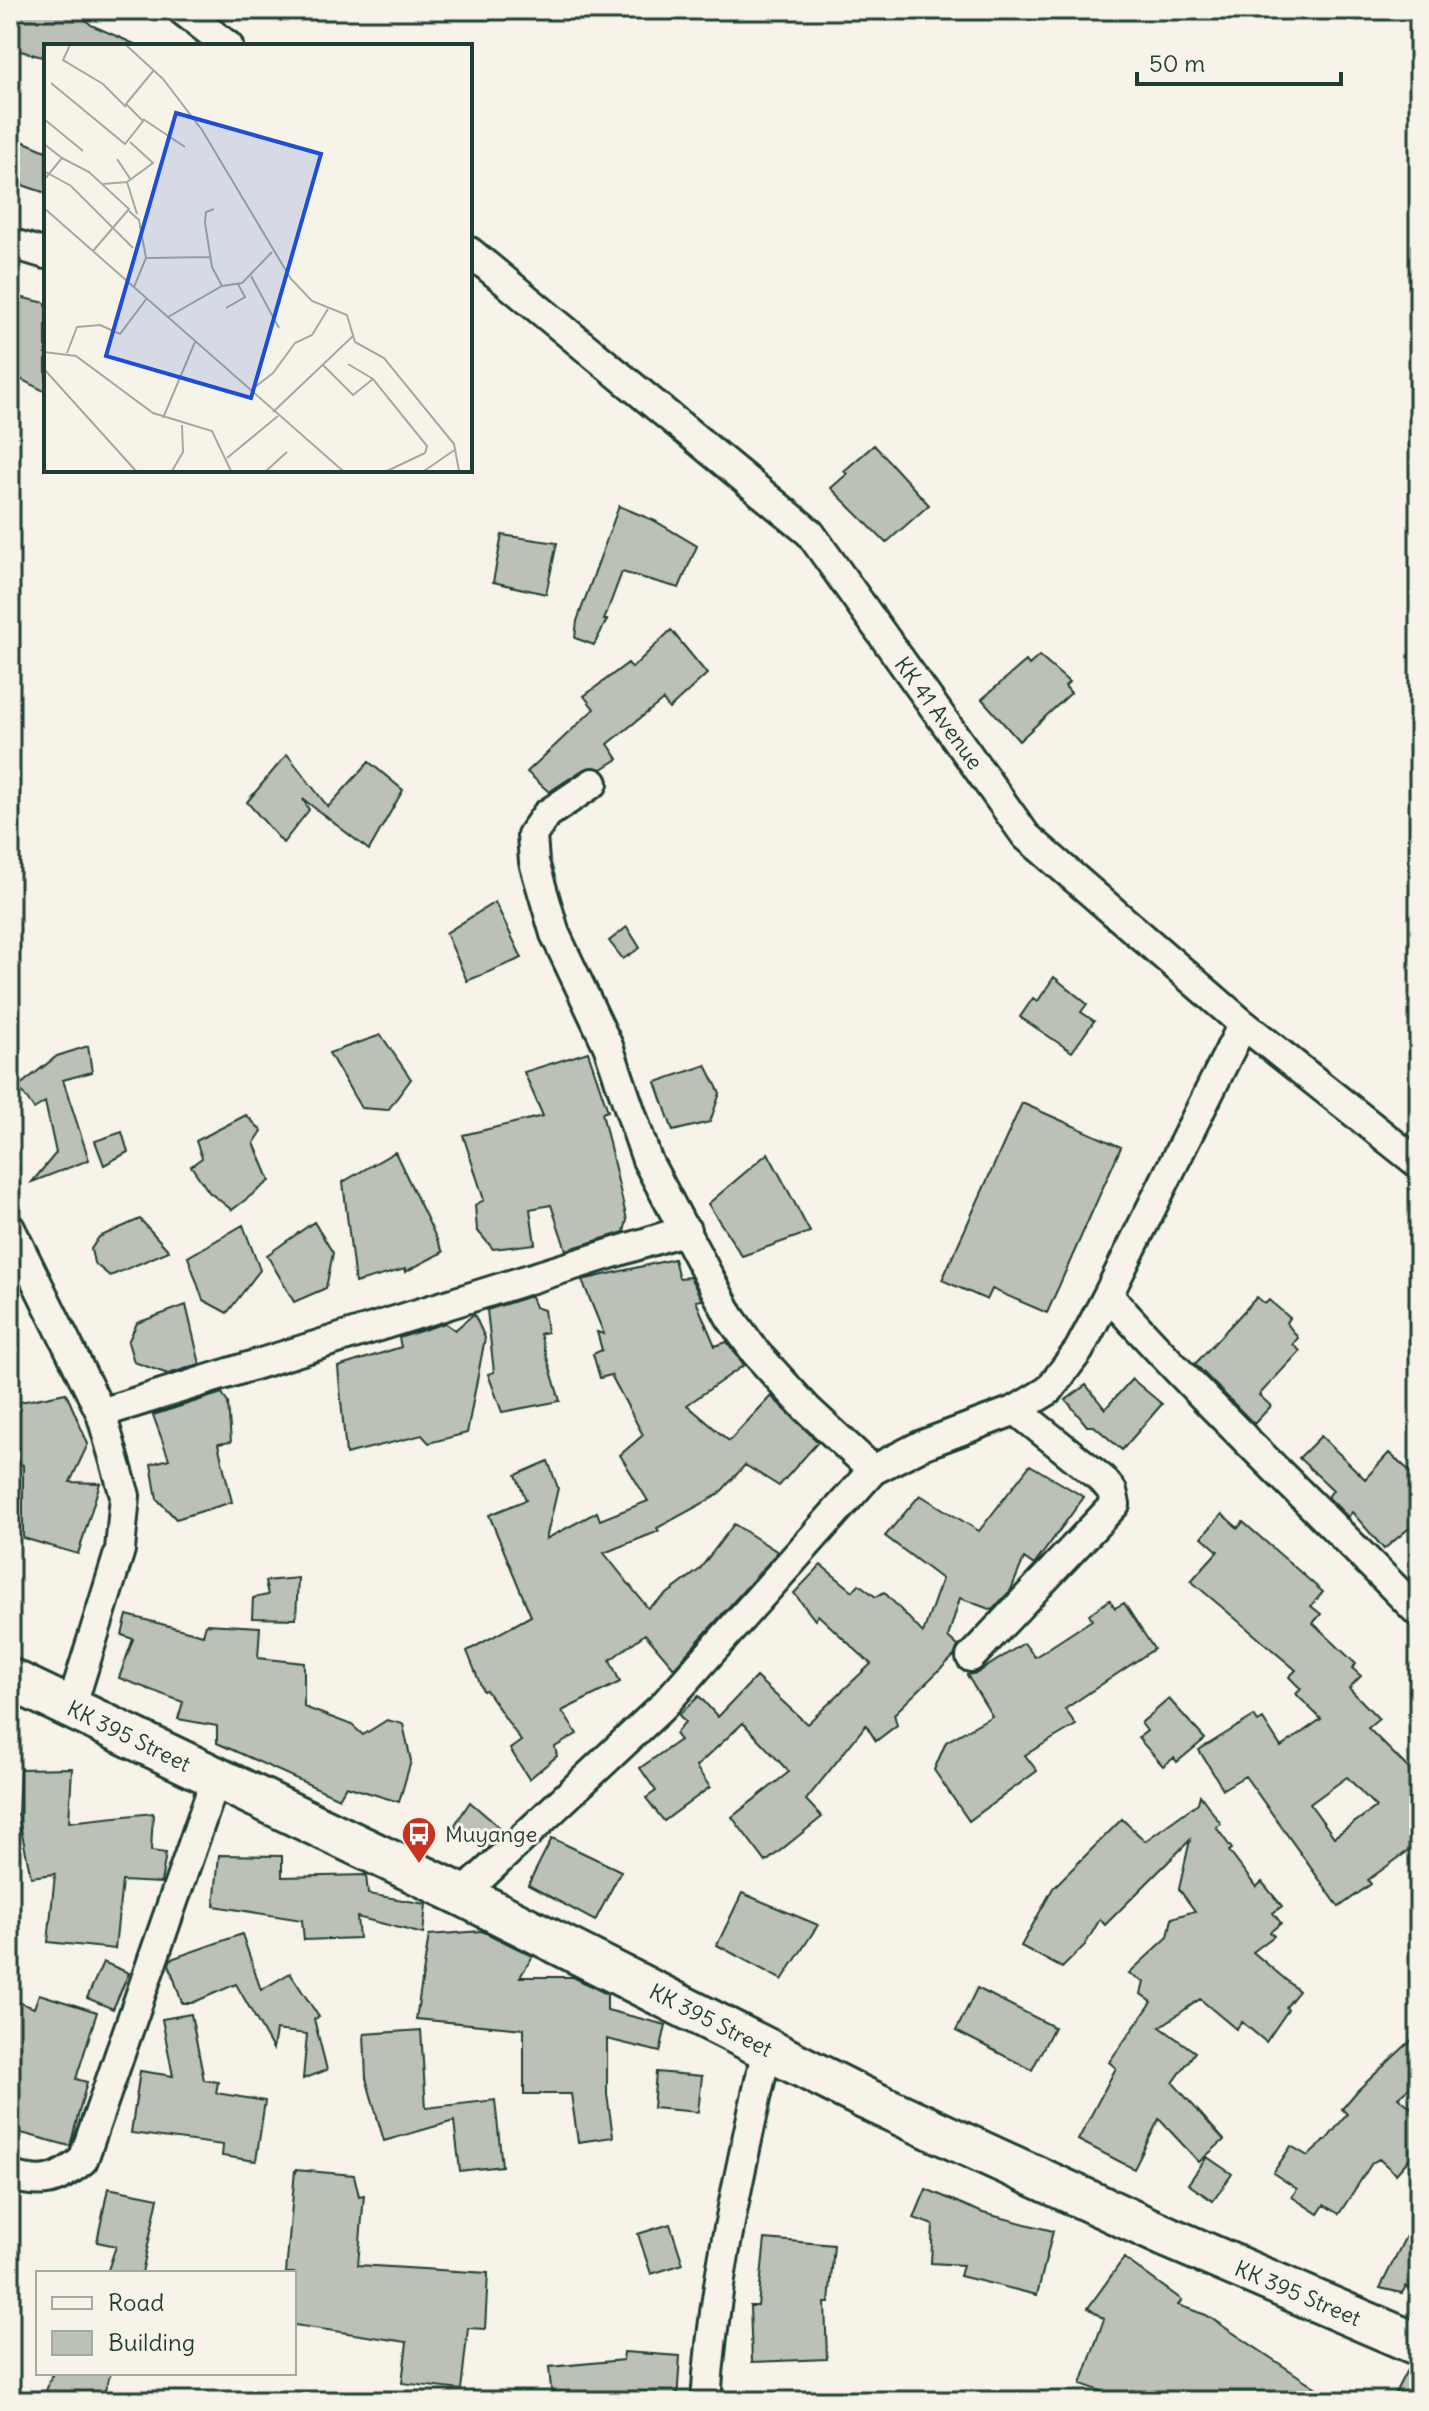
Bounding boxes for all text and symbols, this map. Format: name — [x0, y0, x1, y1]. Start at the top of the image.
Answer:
scale bar — [1137, 36, 1341, 86]
inset map — [44, 44, 472, 472]
text: 50 m — [1149, 48, 1205, 78]
street label: KK 41 Avenue — [889, 651, 989, 775]
street label: KK 395 Street — [63, 1694, 195, 1778]
bus stop icon: Muyange — [400, 1815, 438, 1865]
place label: Muyange — [445, 1820, 537, 1848]
street label: KK 395 Street — [645, 1977, 777, 2063]
street label: KK 395 Street — [1231, 2254, 1365, 2332]
legend — [36, 2271, 296, 2375]
text: Road — [108, 2287, 164, 2317]
text: Building — [108, 2327, 195, 2357]

